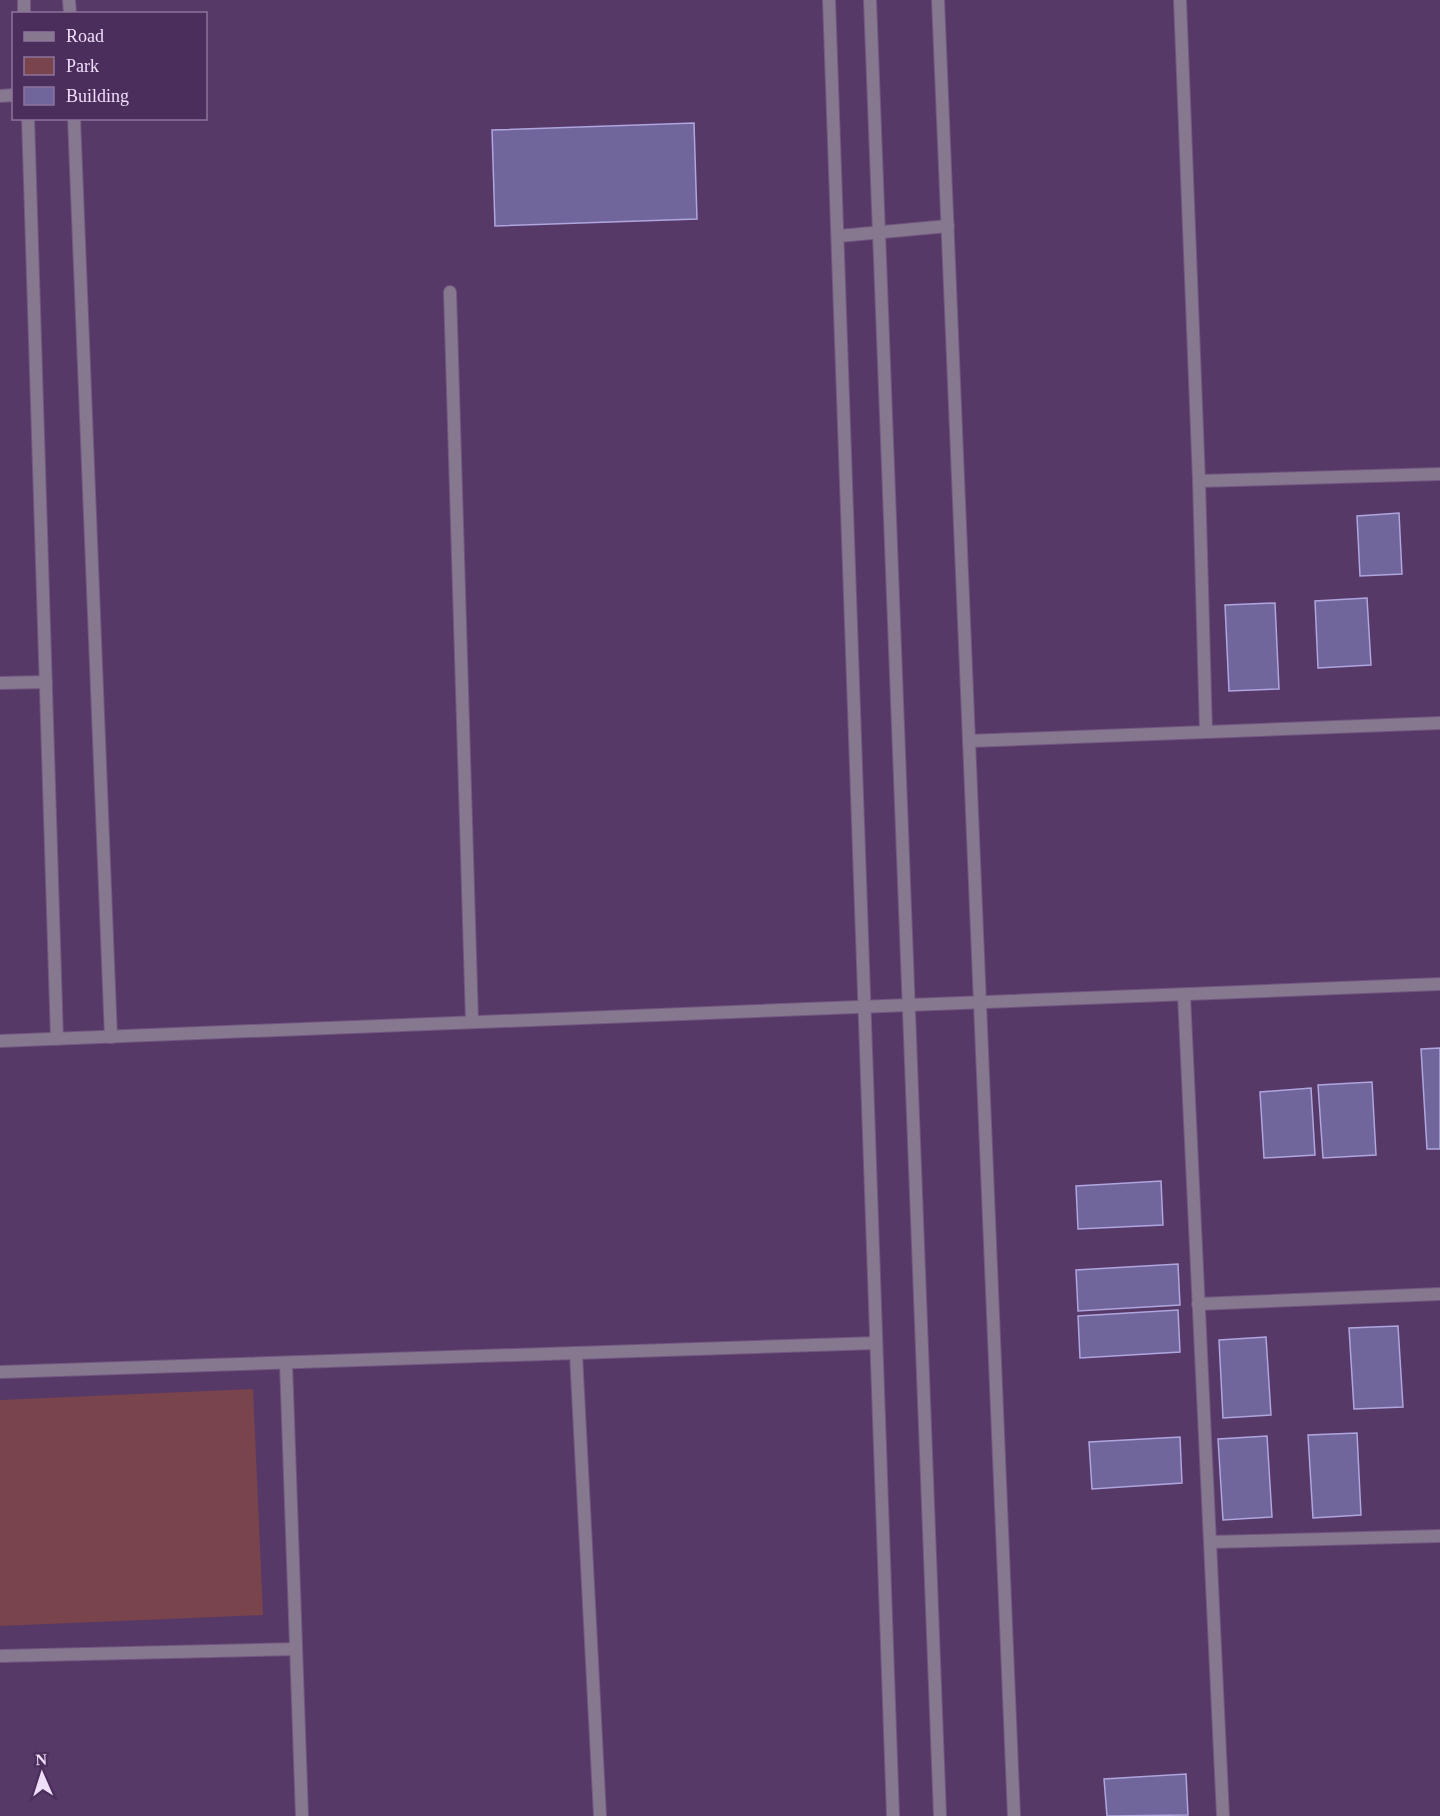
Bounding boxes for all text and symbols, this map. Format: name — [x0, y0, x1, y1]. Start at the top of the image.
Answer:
legend — [12, 12, 207, 120]
text: Road — [66, 26, 104, 46]
text: Park — [66, 56, 99, 76]
text: Building — [66, 86, 129, 106]
north arrow — [12, 1744, 72, 1804]
text: N — [35, 1751, 48, 1768]

